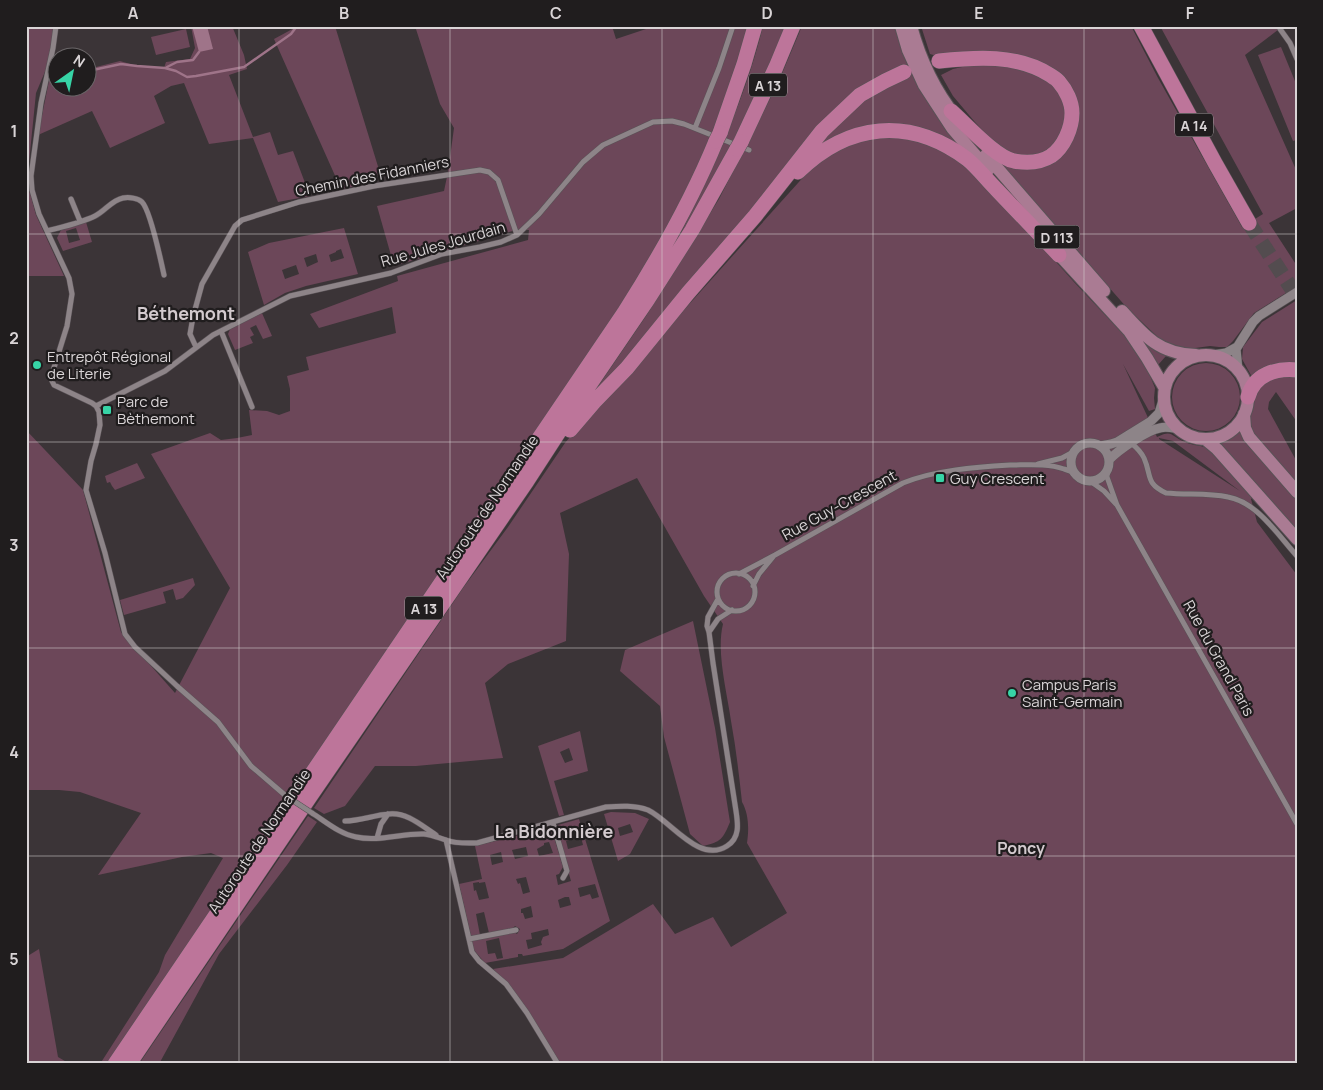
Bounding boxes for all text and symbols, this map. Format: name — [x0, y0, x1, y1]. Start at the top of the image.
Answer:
text: A — [128, 2, 139, 24]
text: B — [339, 2, 349, 24]
text: C — [550, 2, 562, 24]
text: D — [761, 2, 773, 24]
text: E — [974, 2, 984, 24]
text: F — [1186, 2, 1195, 24]
north arrow — [48, 48, 98, 98]
text: N — [70, 50, 89, 71]
road number: A 13 — [749, 74, 787, 96]
road number: A 14 — [1175, 114, 1213, 136]
text: 1 — [10, 120, 18, 142]
street label: Chemin des Fidanniers — [293, 151, 451, 201]
street label: Rue Jules Jourdain — [378, 216, 508, 272]
road number: D 113 — [1034, 226, 1080, 248]
district label: Béthemont — [137, 301, 235, 325]
text: 2 — [9, 327, 19, 349]
place label: Entrepôt Régional de Literie — [47, 346, 171, 384]
marker: Entrepôt Régional de Literie — [31, 359, 43, 371]
place label: Parc de Bèthemont — [117, 391, 195, 429]
marker: Parc de Bèthemont — [101, 404, 113, 416]
street label: Autoroute de Normandie — [431, 431, 543, 583]
street label: Rue Guy-Crescent — [778, 465, 900, 545]
place label: Guy Crescent — [950, 468, 1045, 489]
marker: Guy Crescent — [934, 472, 946, 484]
text: 3 — [9, 534, 19, 556]
road number: A 13 — [405, 596, 443, 620]
street label: Rue du Grand Paris — [1178, 596, 1260, 720]
place label: Campus Paris Saint-Germain — [1022, 674, 1123, 712]
marker: Campus Paris Saint-Germain — [1006, 687, 1018, 699]
text: 4 — [9, 741, 19, 763]
street label: Autoroute de Normandie — [203, 765, 315, 917]
district label: La Bidonnière — [495, 819, 613, 843]
district label: Poncy — [997, 837, 1045, 859]
text: 5 — [9, 948, 19, 970]

